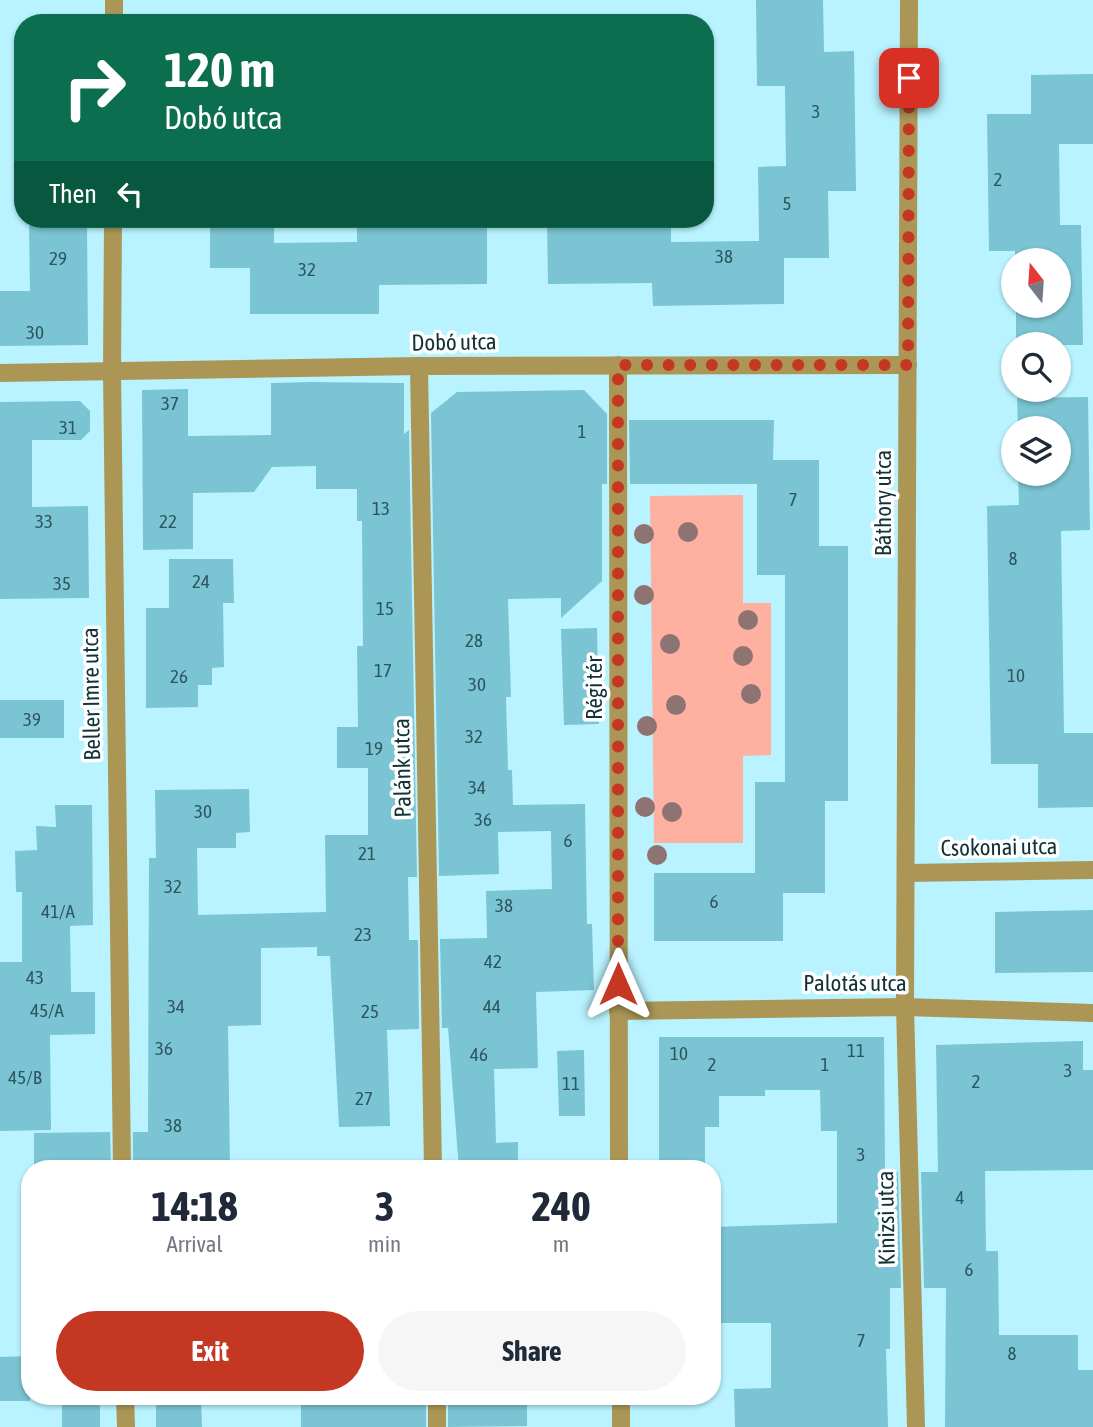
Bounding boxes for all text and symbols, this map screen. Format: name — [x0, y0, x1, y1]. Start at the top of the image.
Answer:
text: 120 m — [164, 41, 275, 97]
icon: right — [49, 42, 140, 133]
pin — [879, 48, 939, 108]
icon: arrive — [890, 59, 928, 97]
text: Dobó utca — [164, 99, 283, 136]
house number: 3 — [812, 100, 820, 122]
house number: 2 — [994, 168, 1002, 190]
icon: left — [111, 175, 149, 213]
text: Then — [49, 179, 97, 209]
house number: 5 — [783, 192, 791, 214]
house number: 38 — [715, 245, 733, 267]
house number: 29 — [49, 247, 67, 269]
north arrow — [1001, 248, 1071, 318]
map controls — [1001, 248, 1071, 486]
house number: 32 — [298, 258, 316, 280]
house number: 30 — [26, 321, 44, 343]
street label: Dobó utca — [411, 328, 497, 356]
button: search — [1001, 332, 1071, 402]
house number: 37 — [161, 392, 179, 414]
house number: 31 — [59, 416, 77, 438]
button: layers — [1001, 416, 1071, 486]
house number: 1 — [578, 420, 586, 442]
street label: Báthory utca — [870, 450, 896, 556]
house number: 7 — [789, 488, 797, 510]
house number: 13 — [372, 497, 390, 519]
house number: 33 — [35, 510, 53, 532]
house number: 22 — [159, 510, 177, 532]
house number: 8 — [1009, 547, 1018, 569]
house number: 24 — [192, 570, 210, 592]
house number: 35 — [53, 572, 71, 594]
house number: 15 — [376, 597, 394, 619]
street label: Beller Imre utca — [77, 627, 105, 761]
house number: 28 — [465, 629, 483, 651]
street label: Régi tér — [581, 655, 607, 720]
house number: 17 — [374, 659, 392, 681]
house number: 10 — [1007, 664, 1025, 686]
house number: 26 — [170, 665, 188, 687]
house number: 30 — [468, 673, 486, 695]
house number: 39 — [23, 708, 41, 730]
street label: Palánk utca — [388, 718, 416, 818]
house number: 32 — [465, 725, 483, 747]
house number: 19 — [365, 737, 383, 759]
house number: 34 — [468, 776, 486, 798]
house number: 30 — [194, 800, 212, 822]
house number: 36 — [474, 808, 492, 830]
house number: 6 — [564, 829, 573, 851]
street label: Csokonai utca — [940, 833, 1058, 861]
house number: 21 — [358, 842, 376, 864]
house number: 32 — [164, 875, 182, 897]
house number: 6 — [710, 890, 719, 912]
house number: 38 — [495, 894, 513, 916]
house number: 41/A — [41, 900, 75, 922]
house number: 23 — [354, 923, 372, 945]
position arrow — [581, 947, 655, 1021]
house number: 42 — [484, 950, 502, 972]
house number: 43 — [26, 966, 44, 988]
street label: Palotás utca — [803, 970, 907, 996]
house number: 34 — [167, 995, 185, 1017]
house number: 44 — [483, 995, 501, 1017]
house number: 45/A — [30, 999, 64, 1021]
house number: 25 — [361, 1000, 379, 1022]
house number: 36 — [155, 1037, 173, 1059]
house number: 11 — [847, 1039, 865, 1061]
house number: 10 — [670, 1042, 688, 1064]
house number: 46 — [470, 1043, 488, 1065]
house number: 2 — [708, 1053, 716, 1075]
house number: 1 — [821, 1053, 829, 1075]
house number: 3 — [1064, 1059, 1072, 1081]
house number: 45/B — [8, 1066, 42, 1088]
house number: 2 — [972, 1070, 980, 1092]
house number: 11 — [562, 1072, 580, 1094]
house number: 27 — [355, 1087, 373, 1109]
house number: 38 — [164, 1114, 182, 1136]
house number: 3 — [857, 1143, 865, 1165]
street label: Kinizsi utca — [872, 1170, 900, 1266]
text: 14:18 — [151, 1182, 238, 1230]
text: 3 — [375, 1182, 394, 1230]
text: 240 — [531, 1182, 591, 1230]
house number: 4 — [956, 1186, 965, 1208]
text: Arrival — [166, 1231, 223, 1257]
text: min — [368, 1231, 401, 1257]
text: m — [553, 1231, 569, 1257]
house number: 6 — [965, 1258, 974, 1280]
button: Exit — [56, 1311, 364, 1391]
button: Share — [378, 1311, 686, 1391]
house number: 7 — [857, 1329, 865, 1351]
house number: 8 — [1008, 1342, 1017, 1364]

